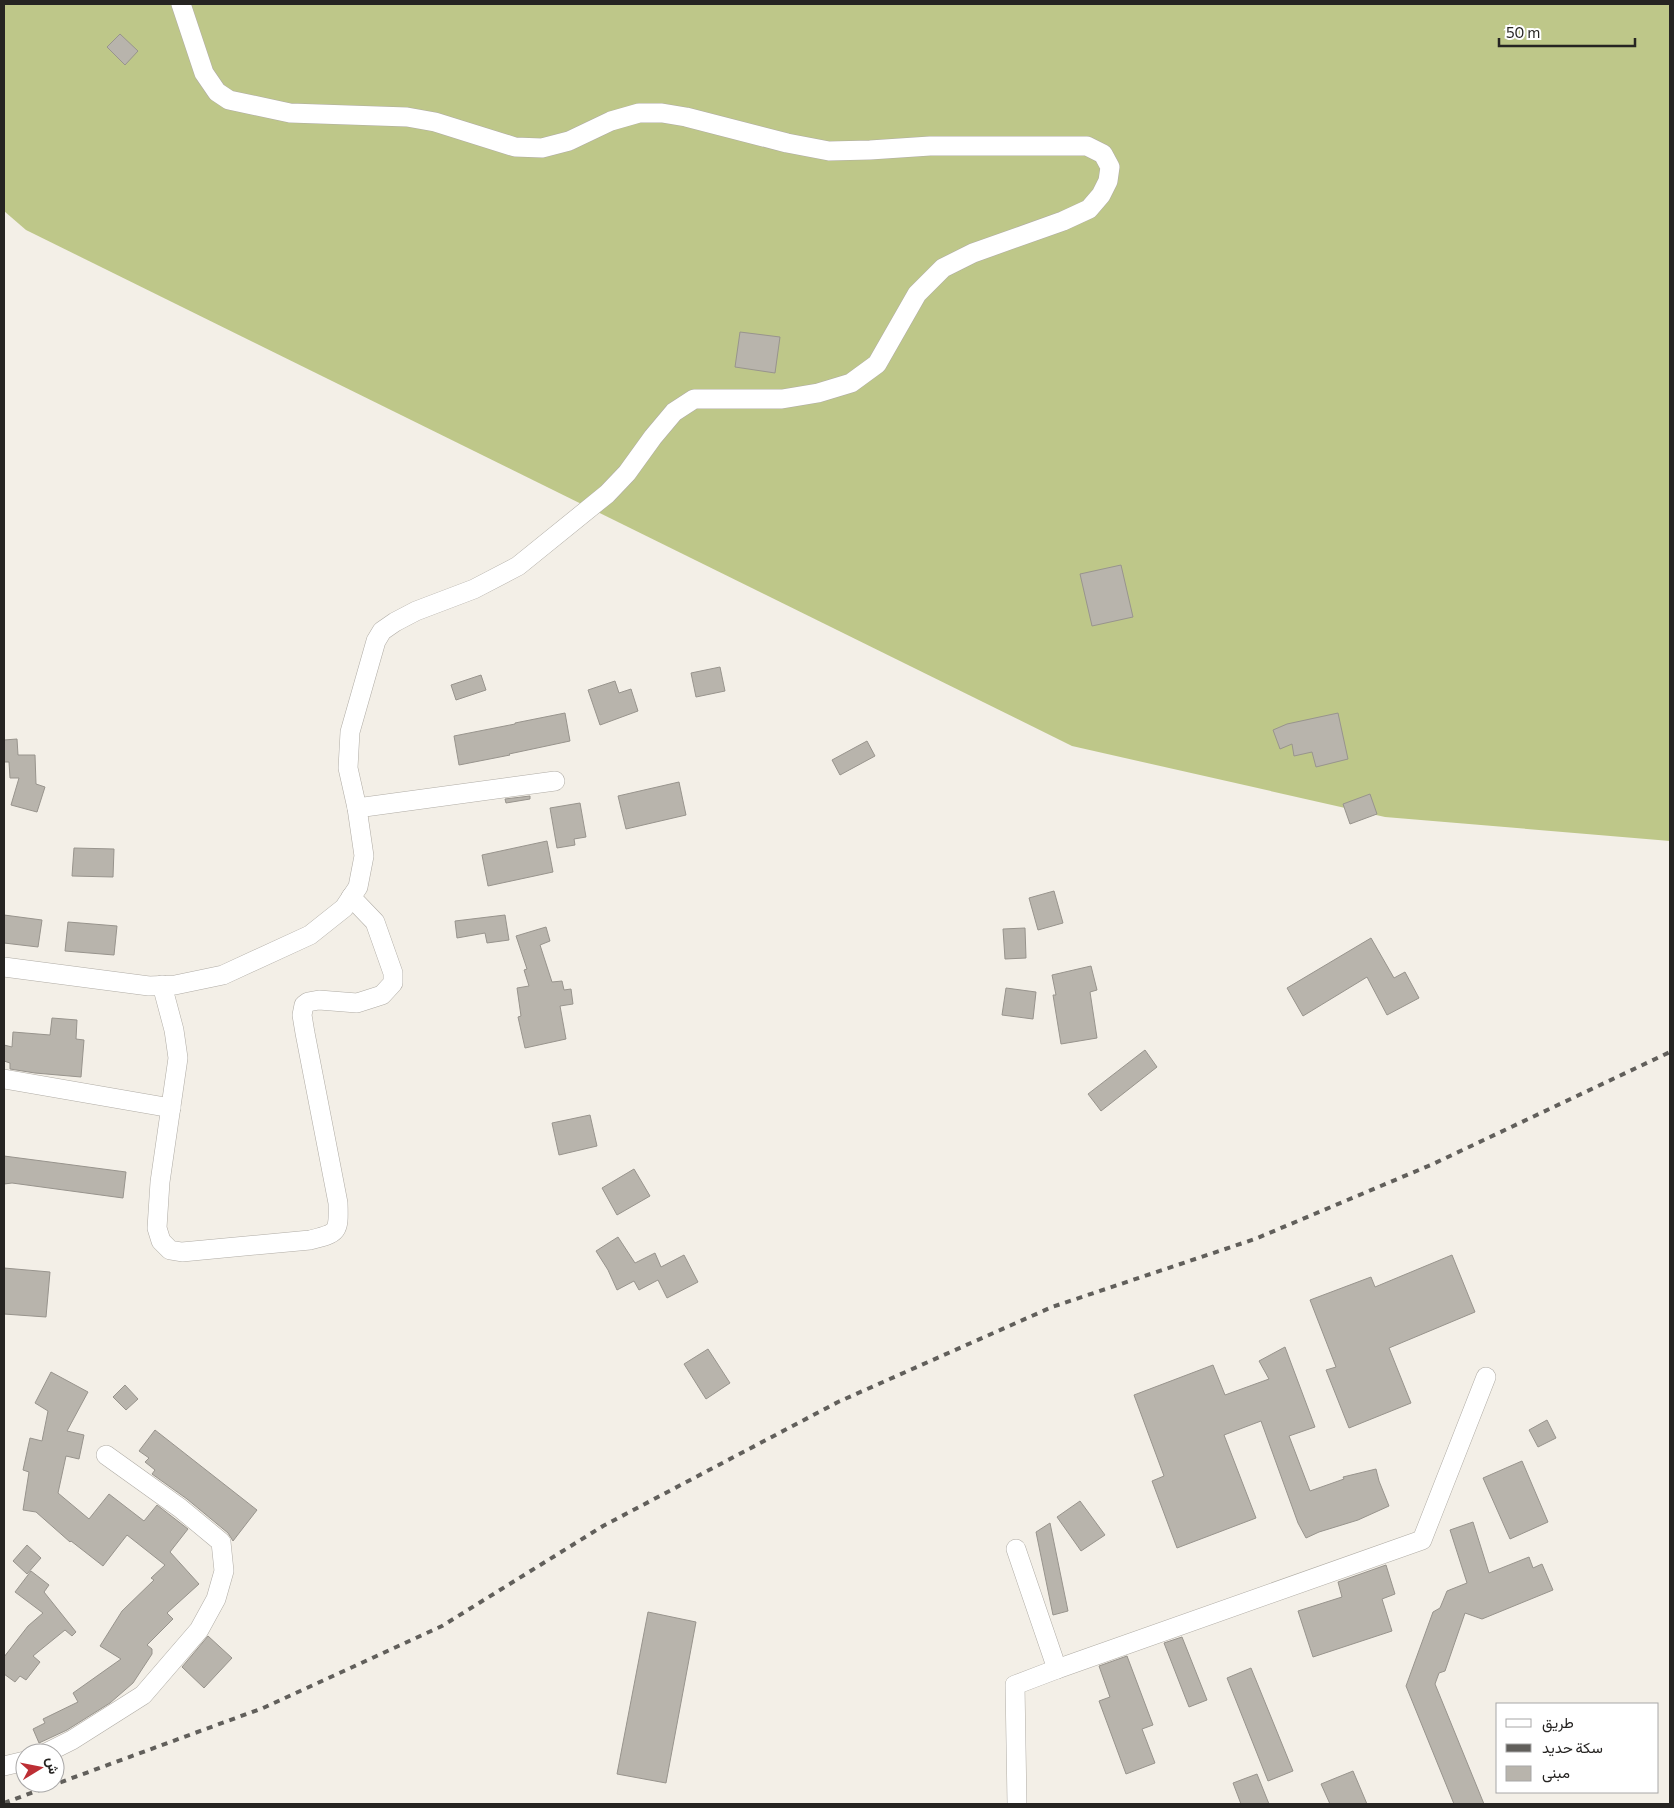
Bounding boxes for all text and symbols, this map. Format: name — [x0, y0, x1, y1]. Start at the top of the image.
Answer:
scale bar — [1499, 15, 1635, 47]
text: 50 m — [1506, 23, 1540, 41]
legend — [1496, 1703, 1659, 1793]
text: طريق — [1542, 1713, 1574, 1733]
text: سكة حديد — [1542, 1738, 1603, 1757]
north arrow — [15, 1743, 65, 1793]
text: ش — [42, 1756, 63, 1776]
text: مبنى — [1542, 1763, 1570, 1783]

